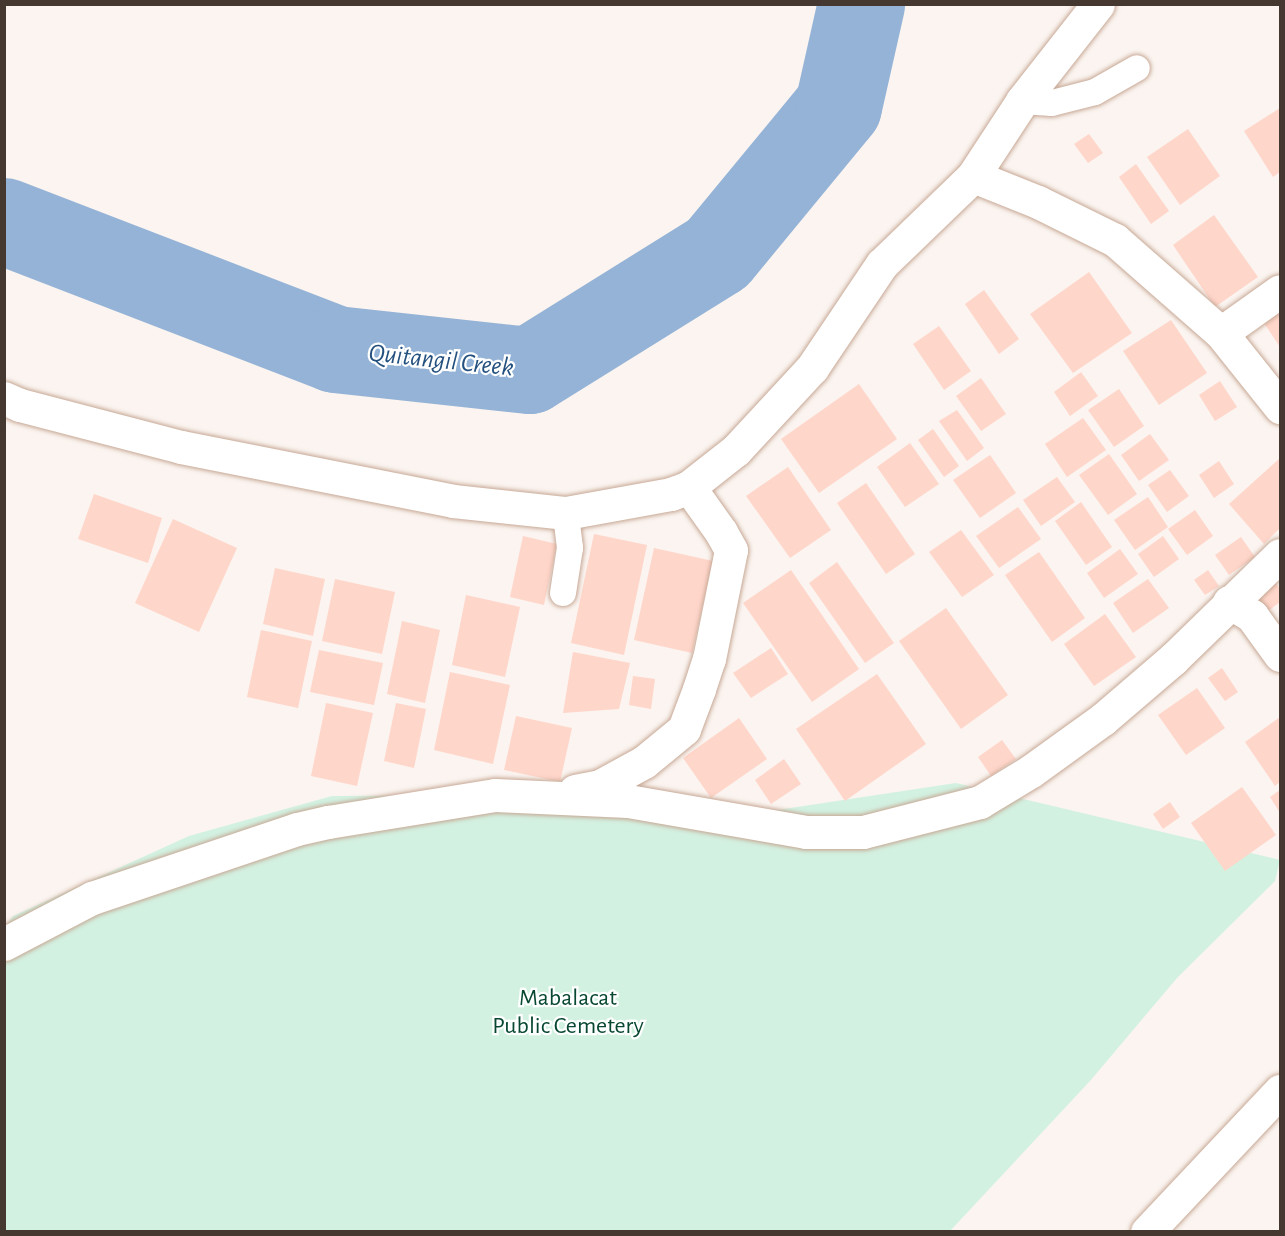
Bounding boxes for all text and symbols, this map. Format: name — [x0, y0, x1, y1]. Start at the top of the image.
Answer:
water label: Quitangil Creek — [367, 338, 515, 384]
park label: Mabalacat Public Cemetery — [492, 985, 644, 1041]

